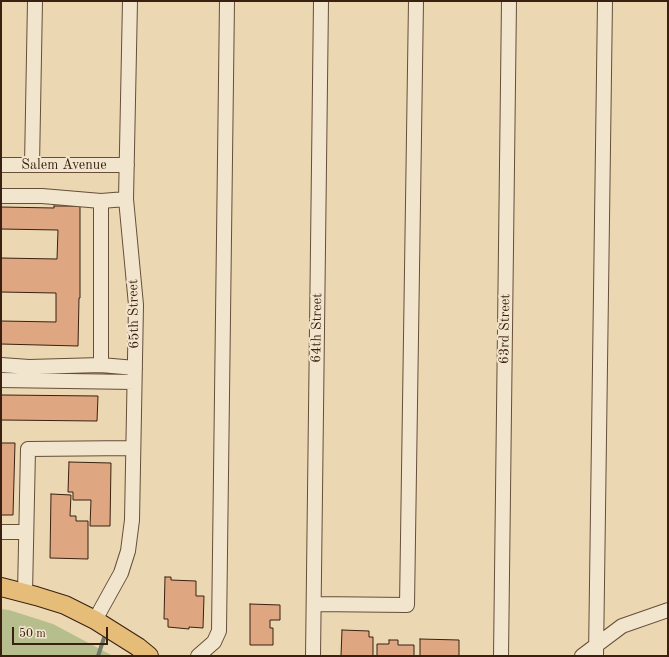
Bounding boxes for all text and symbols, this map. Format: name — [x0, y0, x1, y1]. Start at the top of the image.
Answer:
street label: Salem Avenue — [21, 157, 107, 173]
street label: 65th Street — [125, 279, 143, 349]
street label: 64th Street — [308, 293, 326, 363]
street label: 63rd Street — [496, 294, 514, 364]
scale bar — [14, 619, 110, 645]
text: 50 m — [19, 628, 46, 640]

